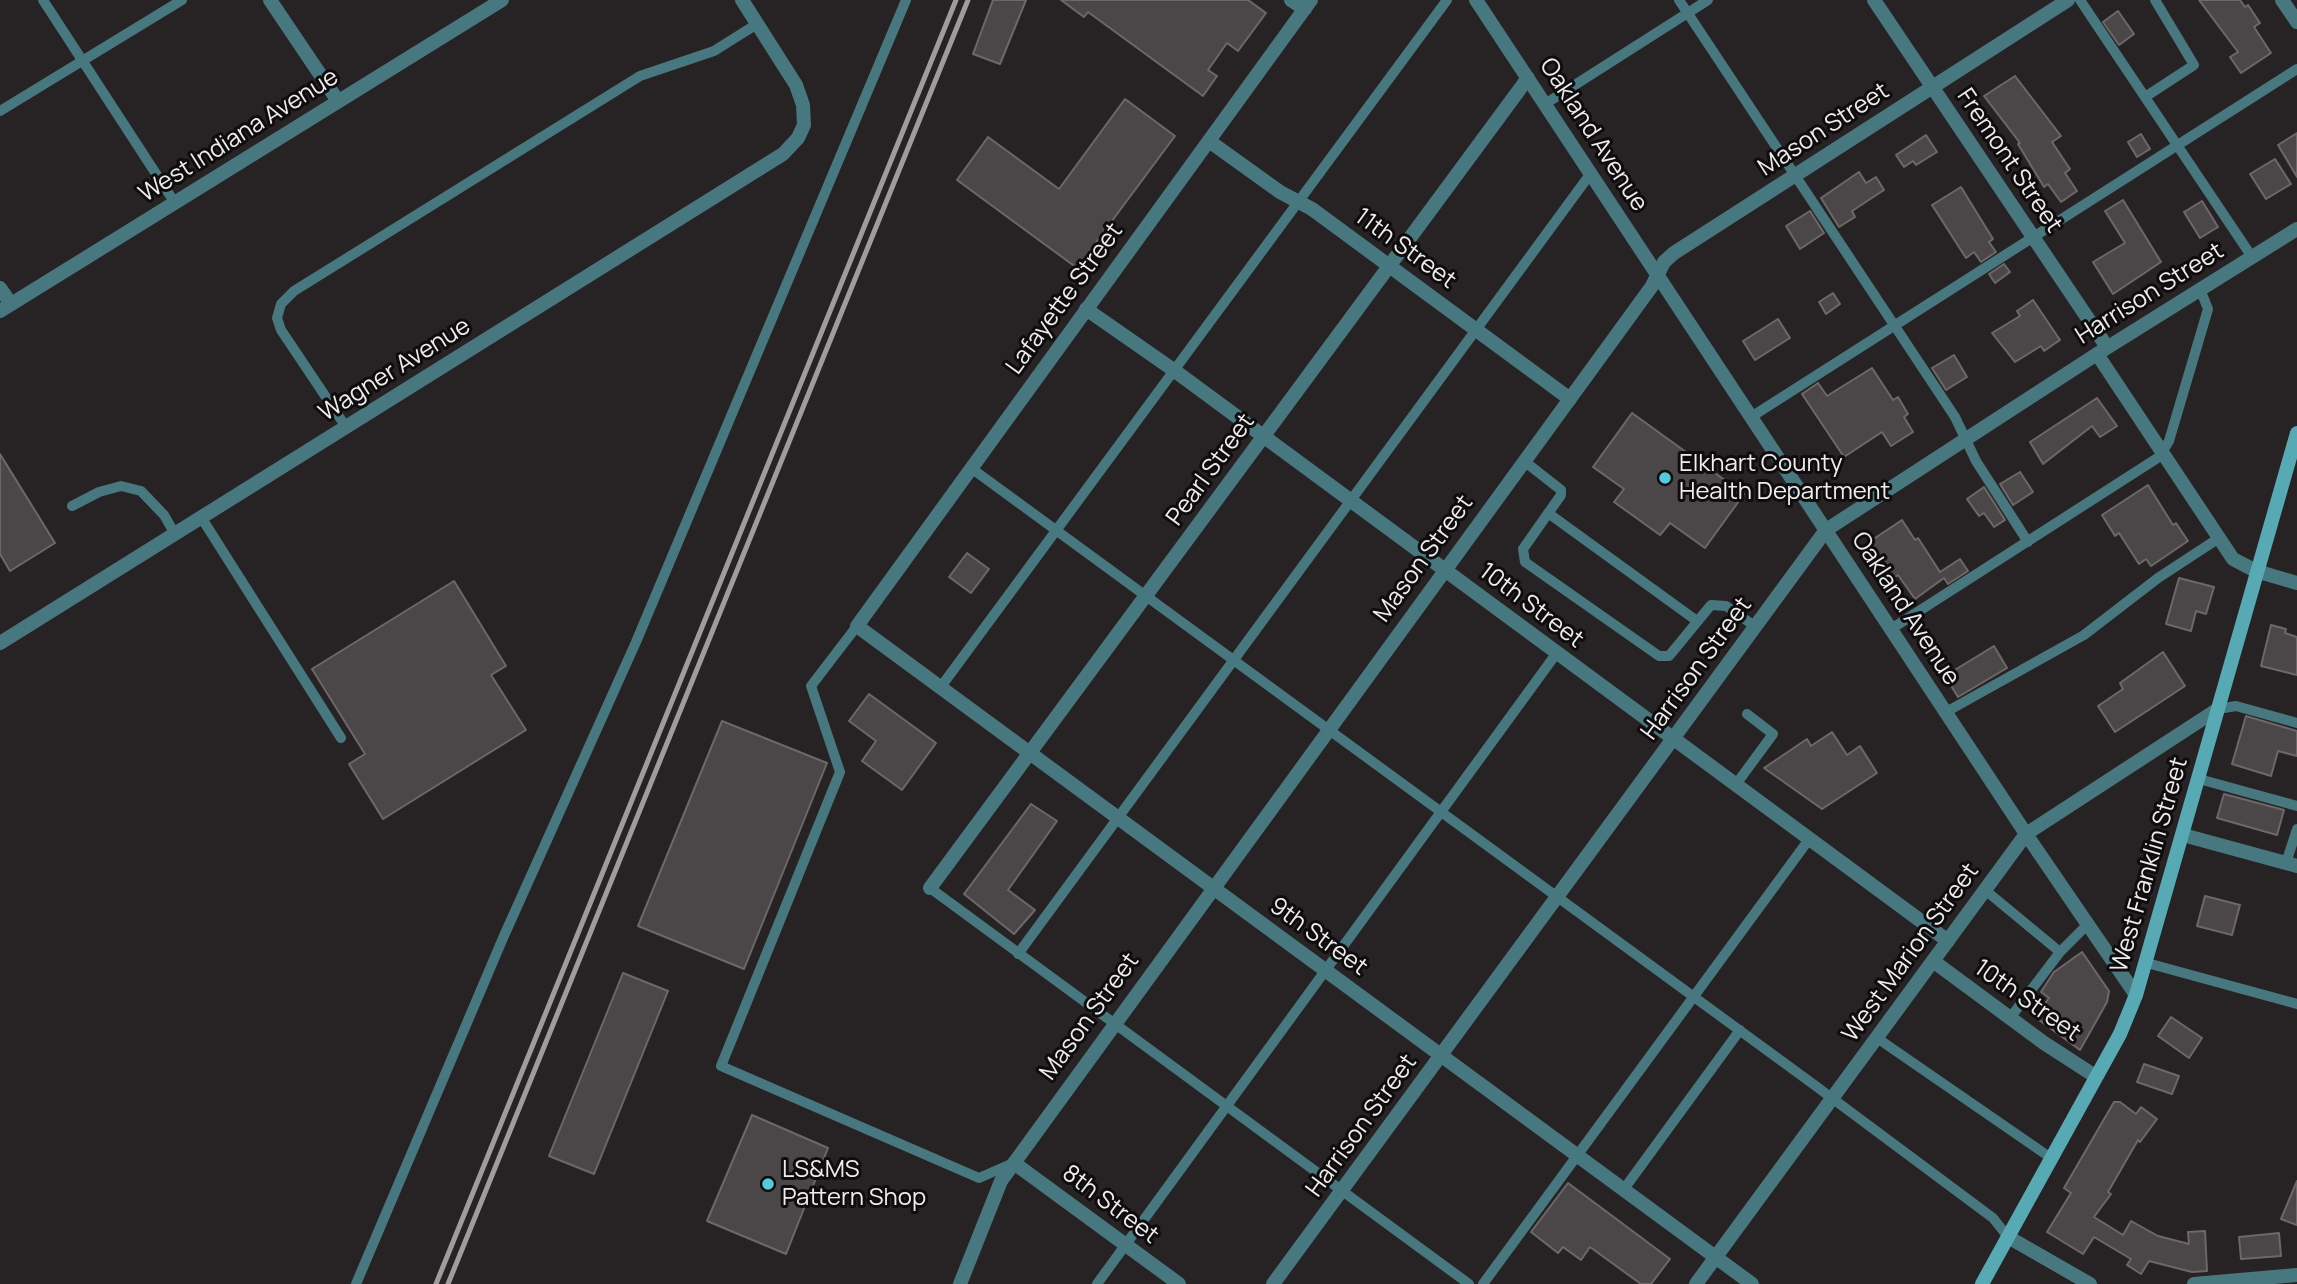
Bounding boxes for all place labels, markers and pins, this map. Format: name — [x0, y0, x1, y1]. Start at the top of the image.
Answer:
place label: Elkhart County Health Department — [1679, 450, 1890, 506]
marker: Elkhart County Health Department — [1657, 470, 1673, 486]
place label: LS&MS Pattern Shop — [782, 1156, 926, 1212]
marker: LS&MS Pattern Shop — [760, 1176, 776, 1192]

